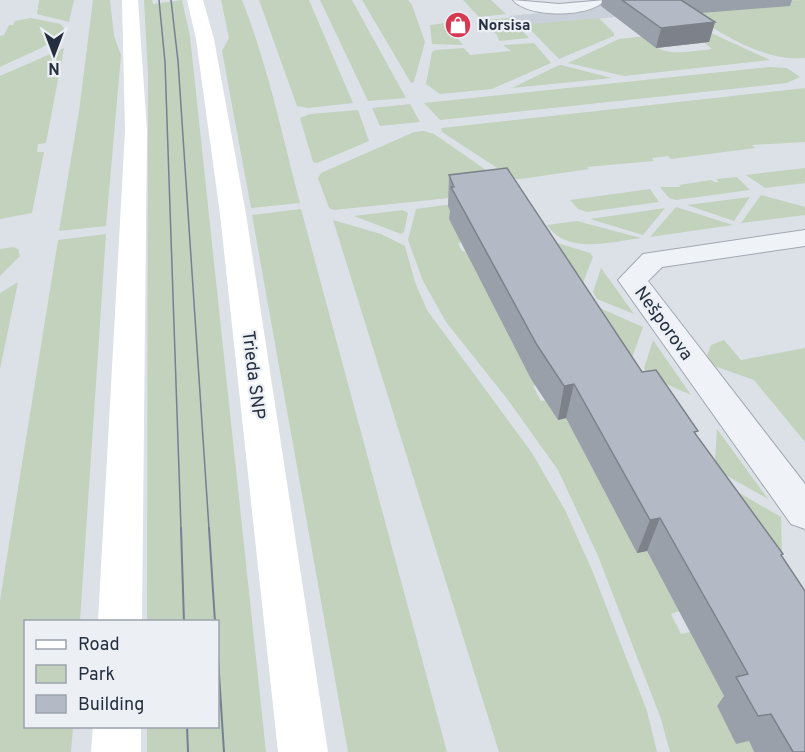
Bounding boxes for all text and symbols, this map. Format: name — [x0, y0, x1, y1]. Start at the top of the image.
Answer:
shop icon: Norsisa — [443, 10, 473, 40]
place label: Norsisa — [478, 17, 530, 36]
north arrow — [24, 24, 84, 84]
text: N — [48, 57, 60, 77]
street label: Nešporova — [628, 282, 697, 365]
street label: Trieda SNP — [236, 330, 269, 421]
legend — [24, 620, 219, 728]
text: Road — [78, 634, 120, 657]
text: Park — [78, 664, 115, 687]
text: Building — [78, 694, 144, 717]

